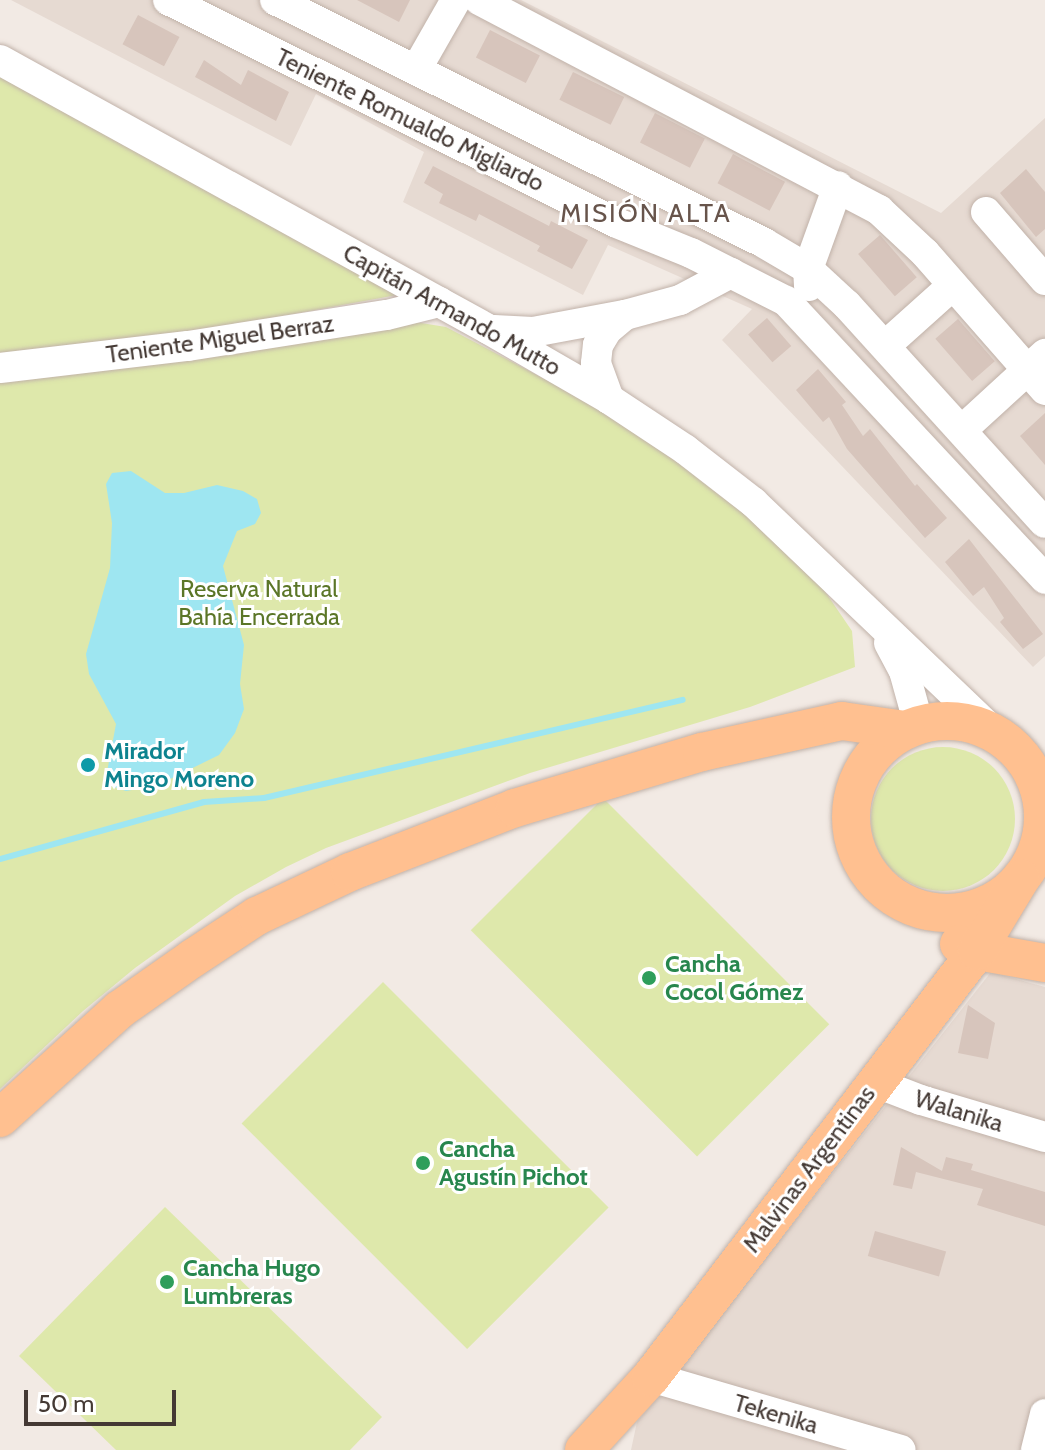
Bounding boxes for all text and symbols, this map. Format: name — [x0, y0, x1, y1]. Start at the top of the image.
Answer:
street label: Teniente Romualdo Migliardo — [271, 42, 549, 198]
district label: MISIÓN ALTA — [560, 198, 732, 230]
street label: Capitán Armando Mutto — [338, 238, 566, 382]
street label: Teniente Miguel Berraz — [104, 309, 336, 369]
park label: Reserva Natural Bahía Encerrada — [178, 575, 340, 631]
place label: Mirador Mingo Moreno — [104, 737, 254, 793]
marker: Mirador Mingo Moreno — [79, 756, 97, 774]
place label: Cancha Cocol Gómez — [665, 950, 803, 1006]
marker: Cancha Cocol Gómez — [640, 969, 658, 987]
street label: Malvinas Argentinas — [737, 1080, 881, 1258]
street label: Walanika — [911, 1084, 1007, 1138]
place label: Cancha Agustín Pichot — [439, 1135, 588, 1191]
marker: Cancha Agustín Pichot — [414, 1154, 432, 1172]
place label: Cancha Hugo Lumbreras — [183, 1254, 320, 1310]
marker: Cancha Hugo Lumbreras — [158, 1273, 176, 1291]
scale bar — [28, 1374, 180, 1424]
street label: Tekenika — [731, 1388, 821, 1440]
text: 50 m — [38, 1389, 94, 1418]

